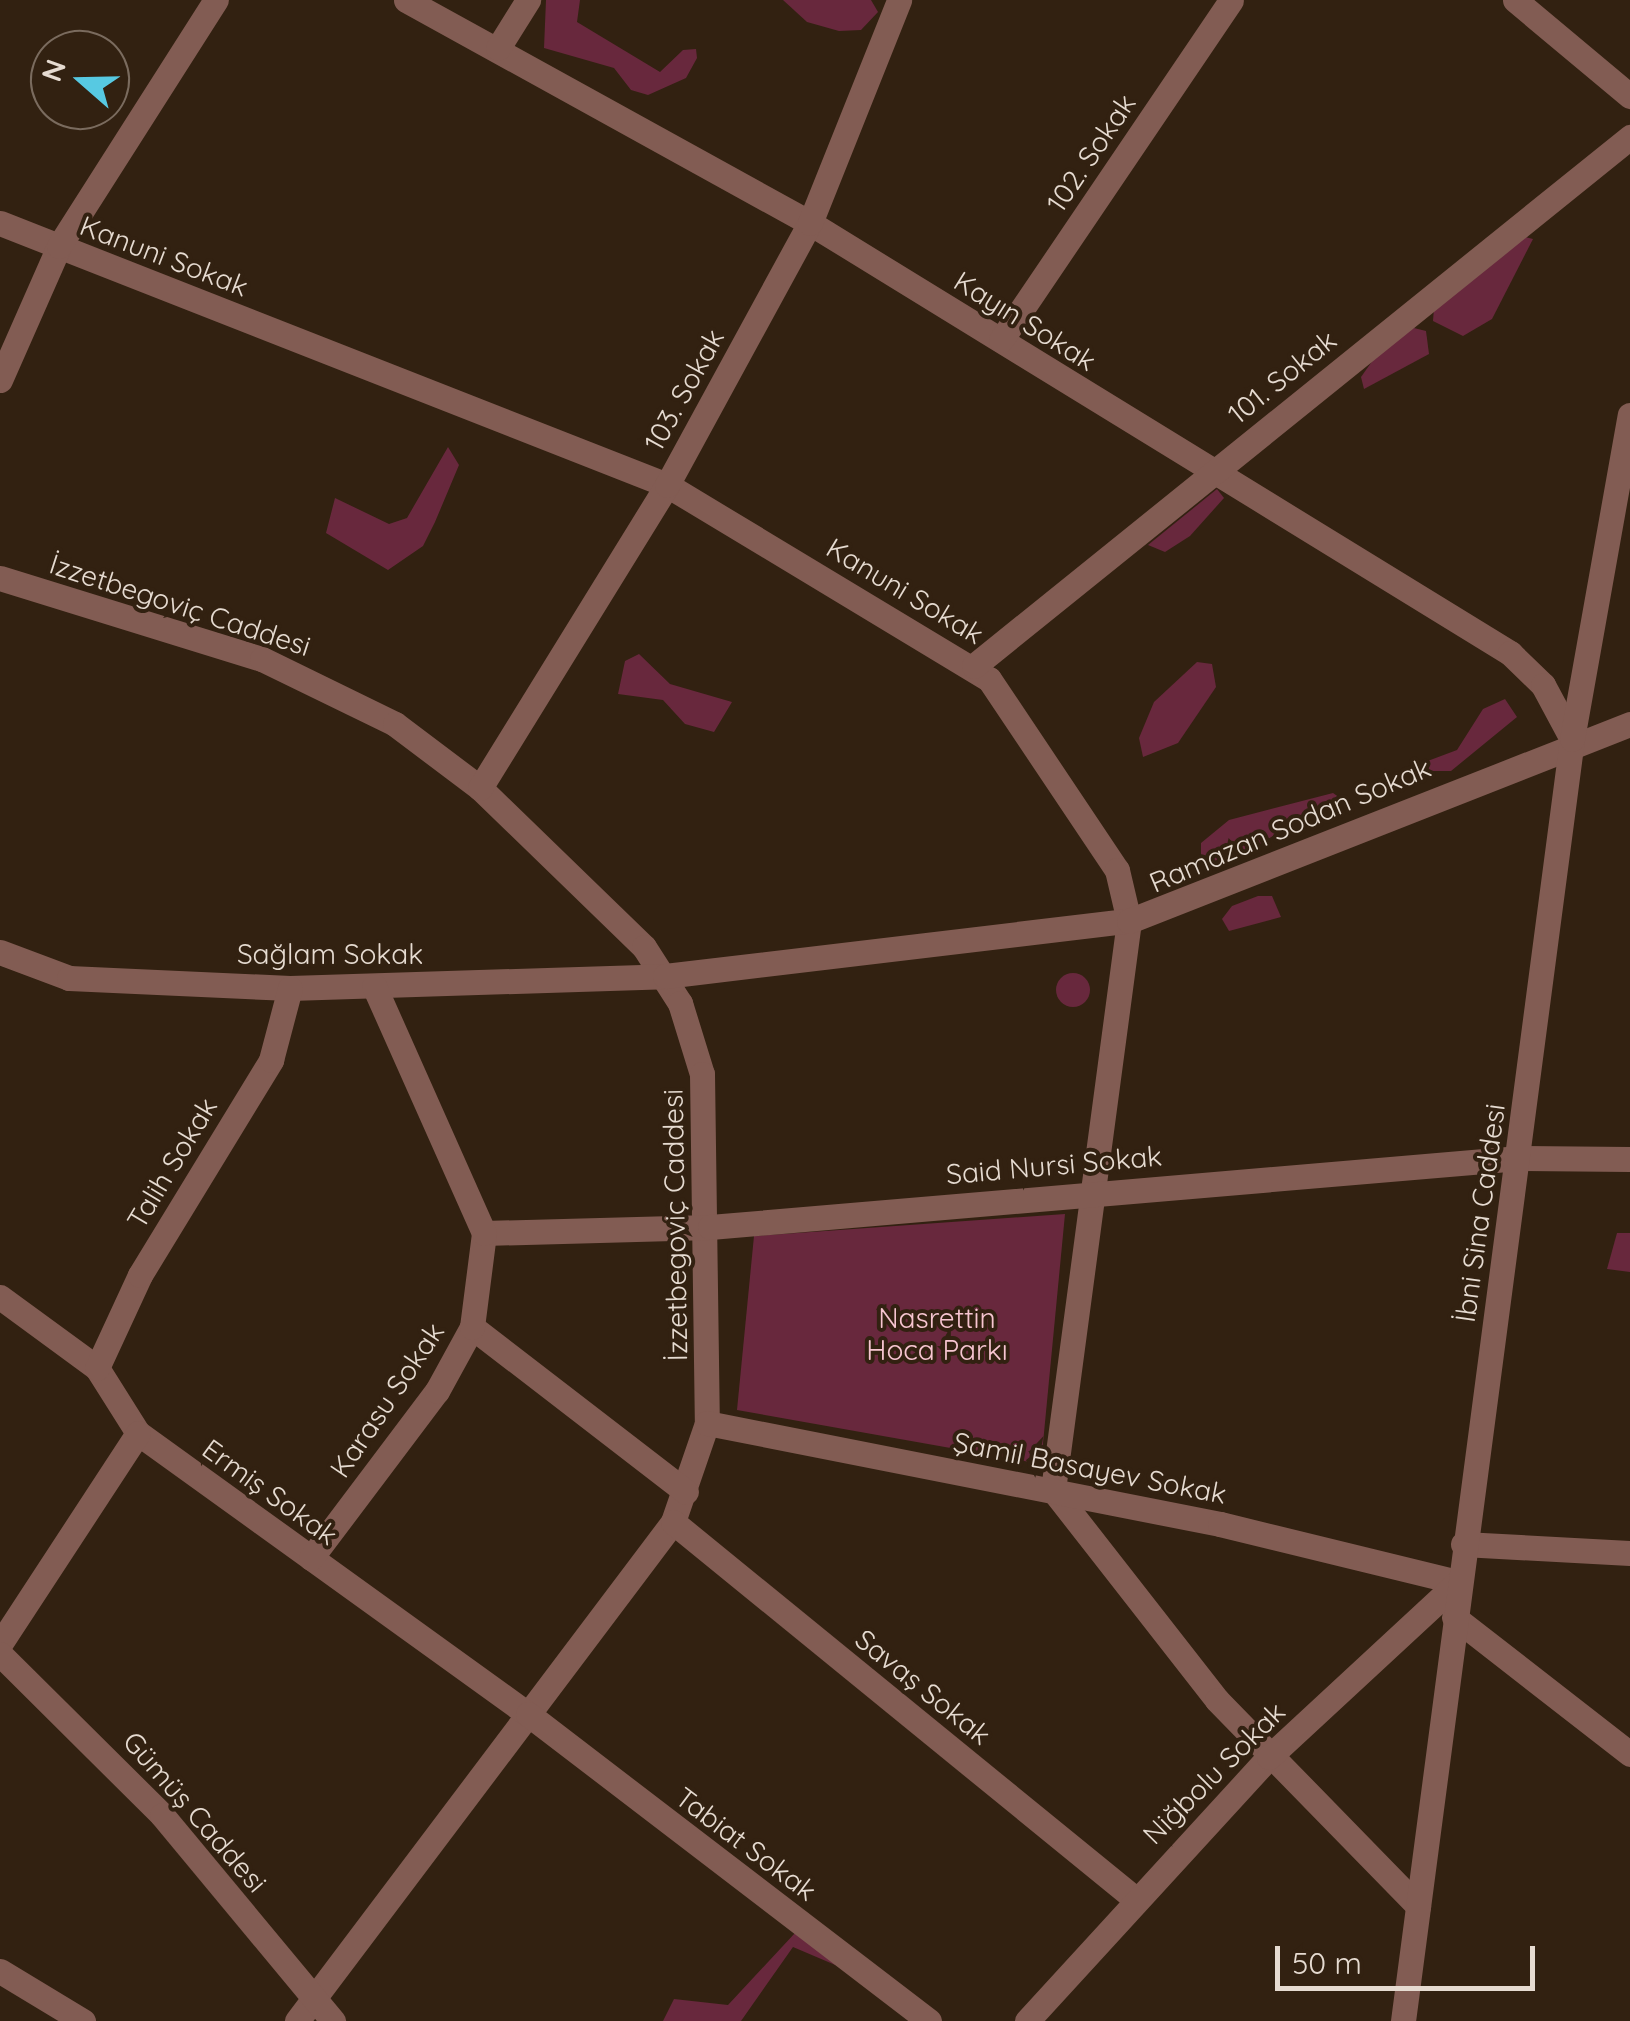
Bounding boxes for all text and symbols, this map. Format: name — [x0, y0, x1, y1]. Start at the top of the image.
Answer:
north arrow — [30, 30, 130, 130]
text: N — [33, 55, 73, 86]
street label: 102. Sokak — [1039, 88, 1143, 218]
street label: Kanuni Sokak — [75, 209, 253, 303]
street label: Kayın Sokak — [948, 264, 1102, 378]
street label: 103. Sokak — [637, 323, 731, 457]
street label: 101. Sokak — [1221, 323, 1343, 431]
street label: Kanuni Sokak — [820, 531, 990, 651]
street label: İzzetbegoviç Caddesi — [45, 547, 315, 663]
street label: Ramazan Sodan Sokak — [1144, 750, 1436, 900]
street label: Sağlam Sokak — [237, 937, 423, 971]
street label: İzzetbegoviç Caddesi — [656, 1089, 694, 1361]
street label: Talih Sokak — [120, 1092, 224, 1234]
street label: İbni Sina Caddesi — [1448, 1102, 1512, 1324]
street label: Said Nursi Sokak — [945, 1139, 1163, 1191]
park label: Nasrettin Hoca Parkı — [866, 1301, 1008, 1367]
street label: Karasu Sokak — [323, 1316, 451, 1484]
street label: Şamil Basayev Sokak — [951, 1425, 1229, 1511]
street label: Ermiş Sokak — [196, 1432, 344, 1552]
street label: Savaş Sokak — [849, 1622, 997, 1752]
street label: Niğbolu Sokak — [1136, 1695, 1292, 1851]
street label: Gümüş Caddesi — [116, 1725, 274, 1899]
street label: Tabiat Sokak — [669, 1780, 823, 1908]
scale bar — [1280, 1926, 1540, 1988]
text: 50 m — [1292, 1944, 1362, 1982]

